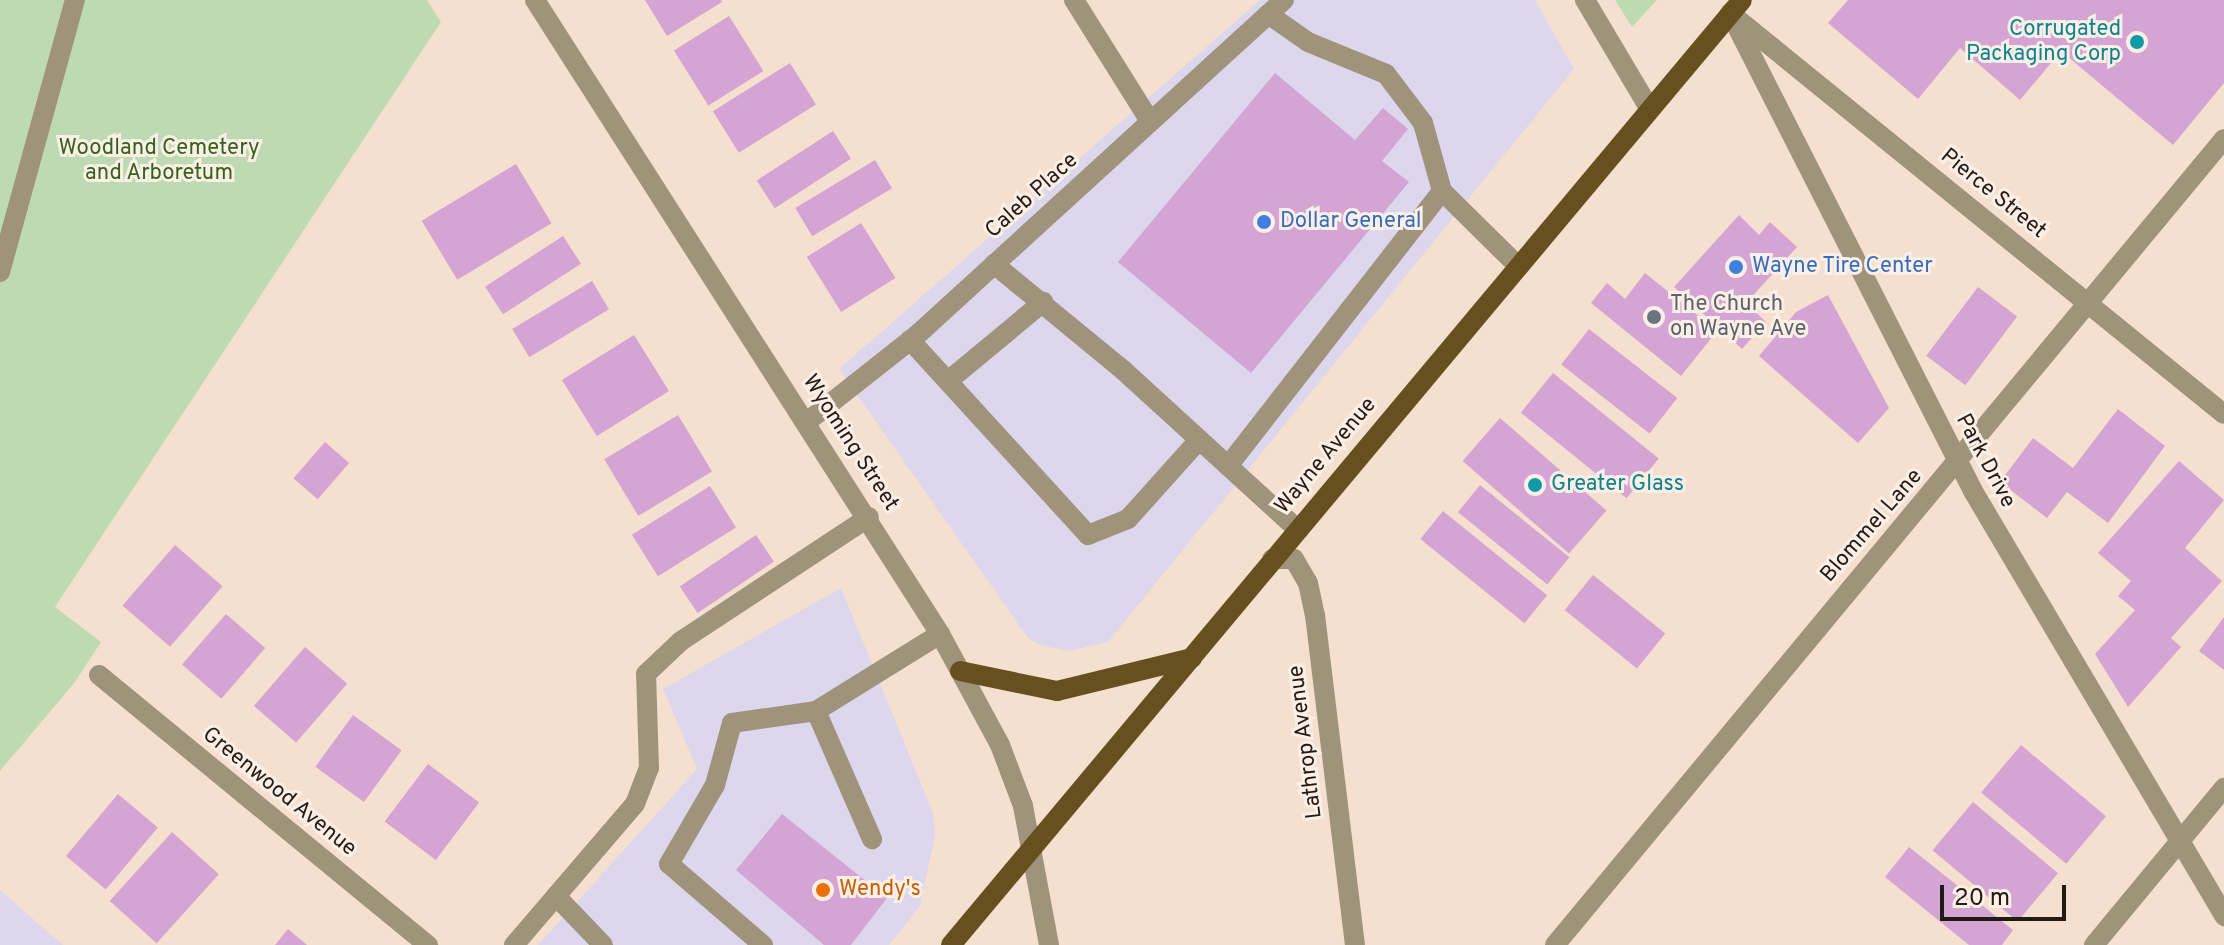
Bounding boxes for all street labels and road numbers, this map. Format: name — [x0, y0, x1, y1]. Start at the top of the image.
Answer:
street label: Pierce Street — [1935, 143, 2051, 245]
street label: Caleb Place — [980, 148, 1084, 244]
street label: Wyoming Street — [796, 370, 904, 516]
street label: Wayne Avenue — [1269, 392, 1383, 520]
street label: Park Drive — [1949, 409, 2021, 513]
street label: Blommel Lane — [1816, 464, 1928, 588]
street label: Lathrop Avenue — [1283, 663, 1329, 821]
street label: Greenwood Avenue — [196, 722, 362, 862]

